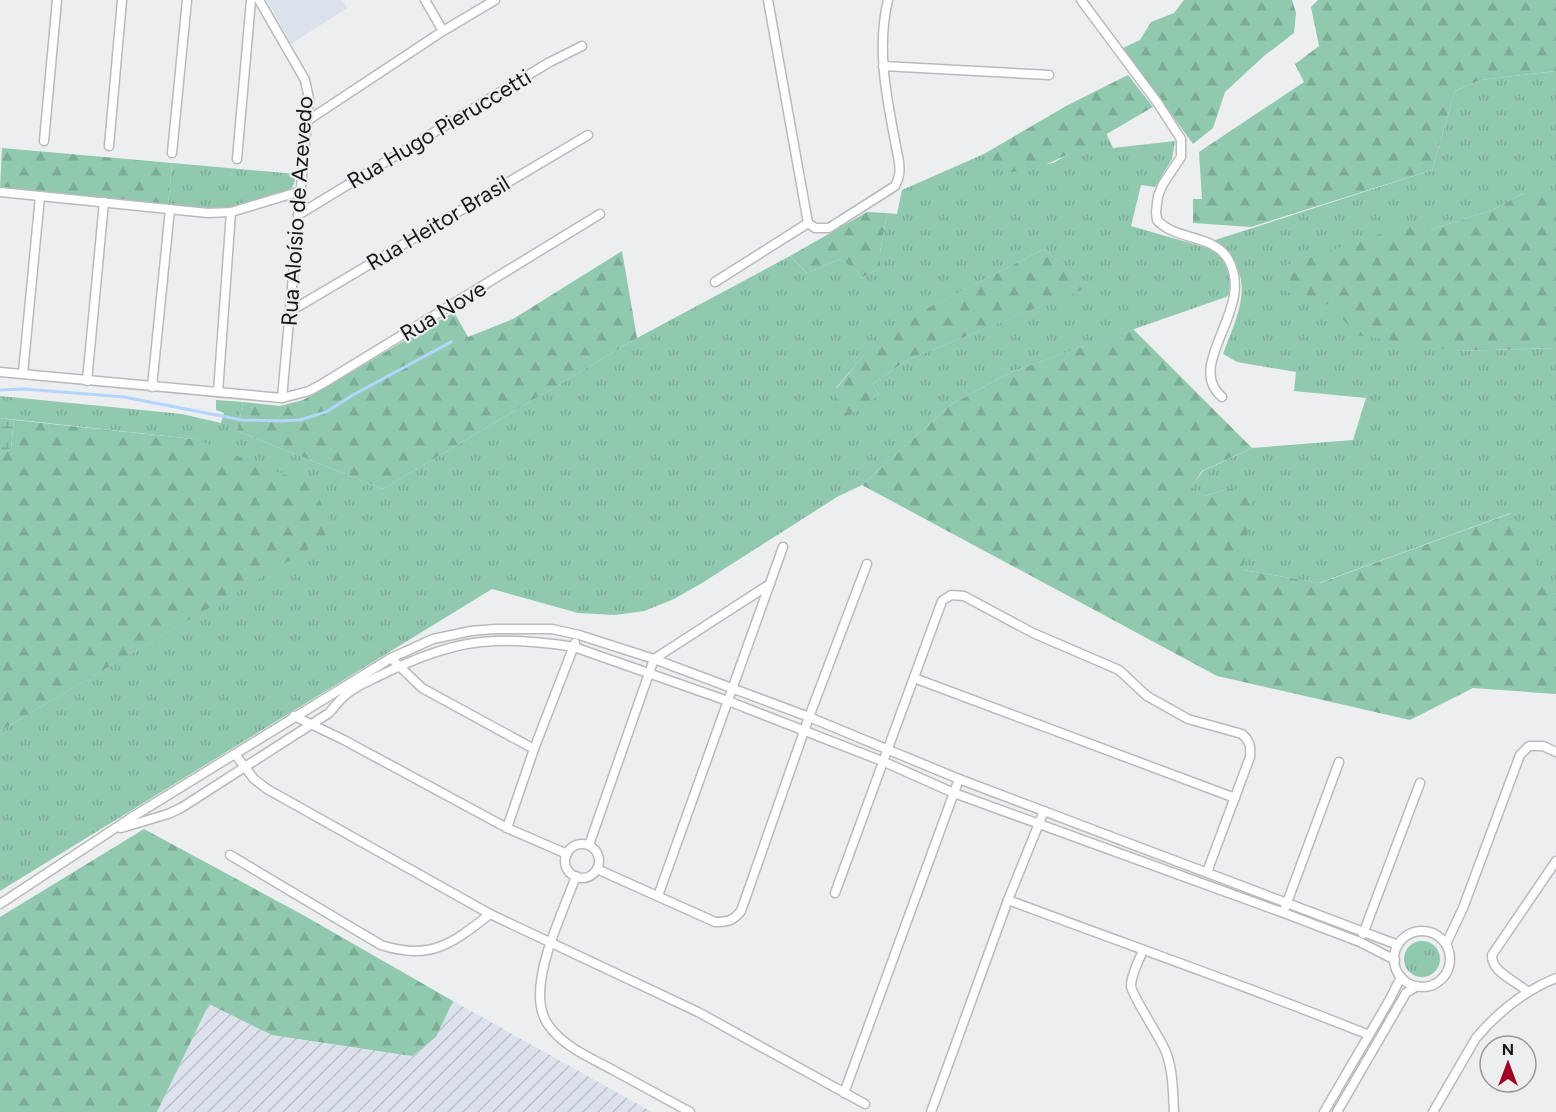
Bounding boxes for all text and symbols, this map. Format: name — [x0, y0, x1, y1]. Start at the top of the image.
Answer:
street label: Rua Hugo Pieruccetti — [342, 63, 536, 195]
street label: Rua Aloísio de Azevedo — [275, 95, 319, 327]
street label: Rua Heitor Brasil — [361, 170, 515, 276]
street label: Rua Nove — [395, 275, 491, 347]
north arrow — [1478, 1034, 1538, 1094]
text: N — [1502, 1040, 1514, 1059]

